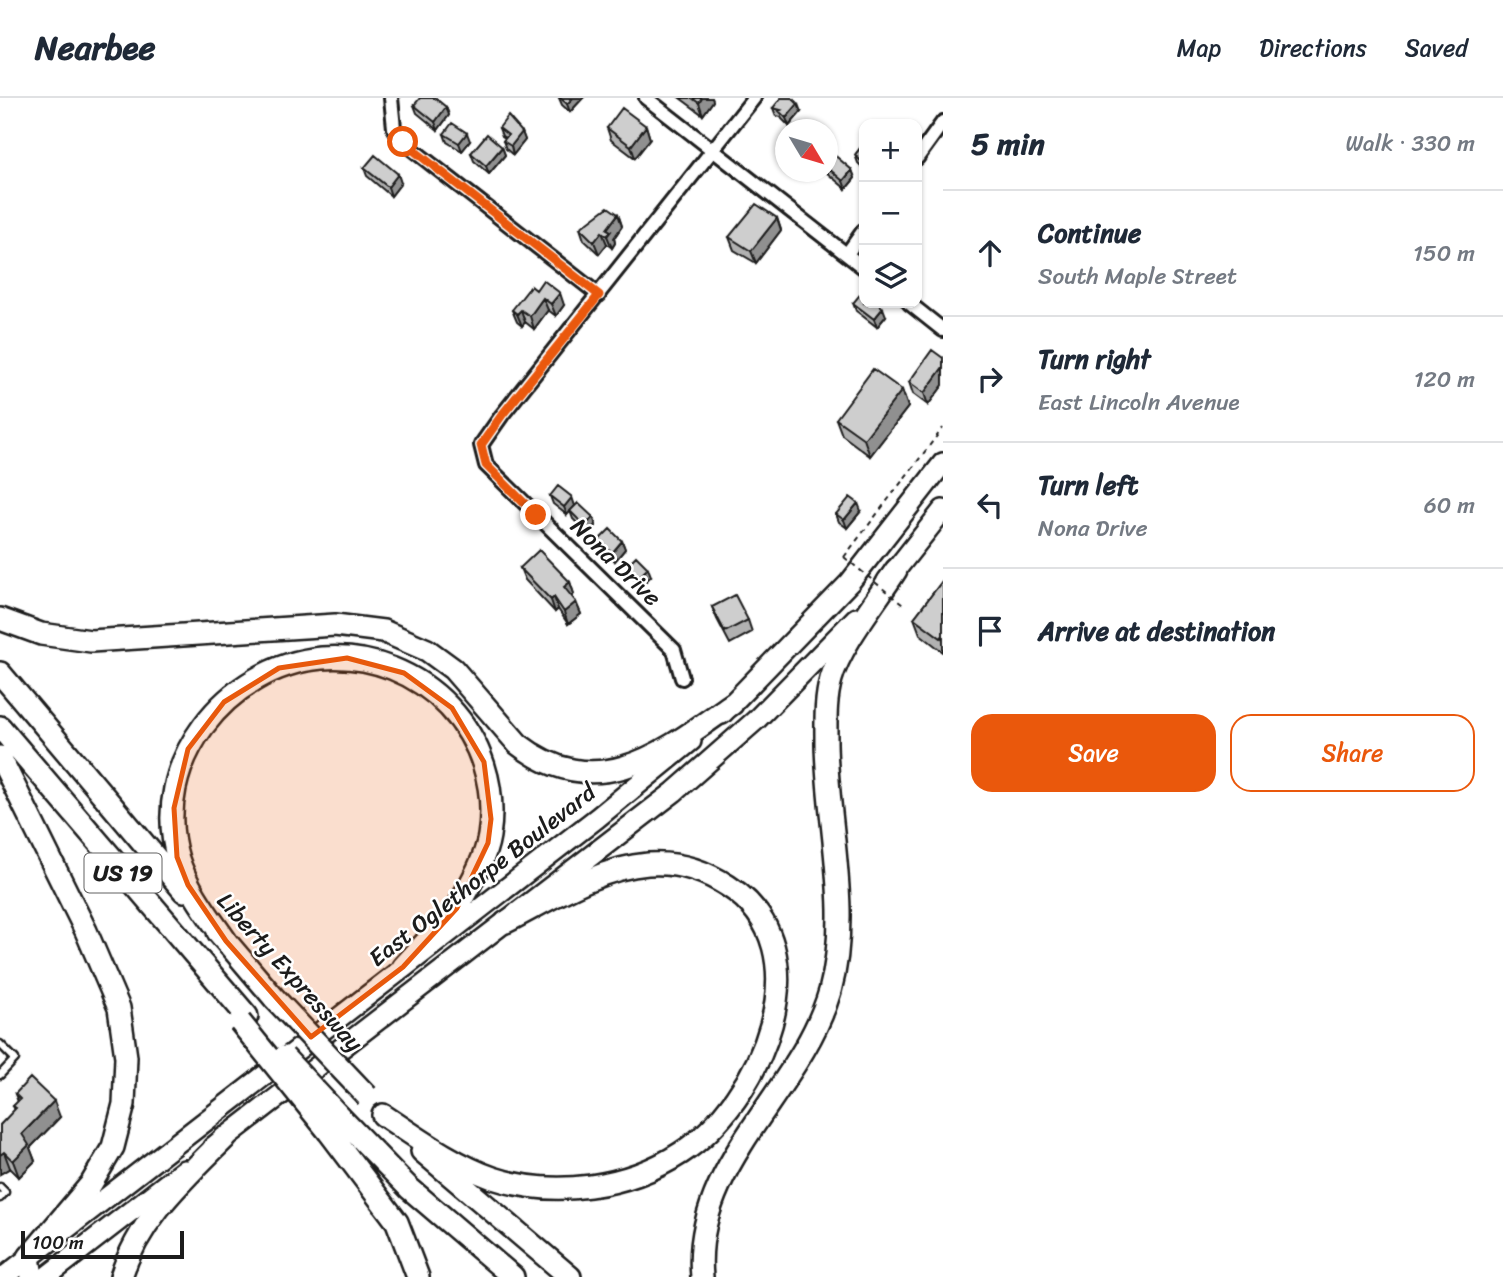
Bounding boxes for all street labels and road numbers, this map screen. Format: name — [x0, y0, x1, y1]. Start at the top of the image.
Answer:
street label: Nona Drive — [560, 507, 672, 617]
street label: East Oglethorpe Boulevard — [359, 771, 606, 978]
road number: US 19 — [85, 853, 162, 892]
street label: Liberty Expressway — [206, 882, 374, 1062]

